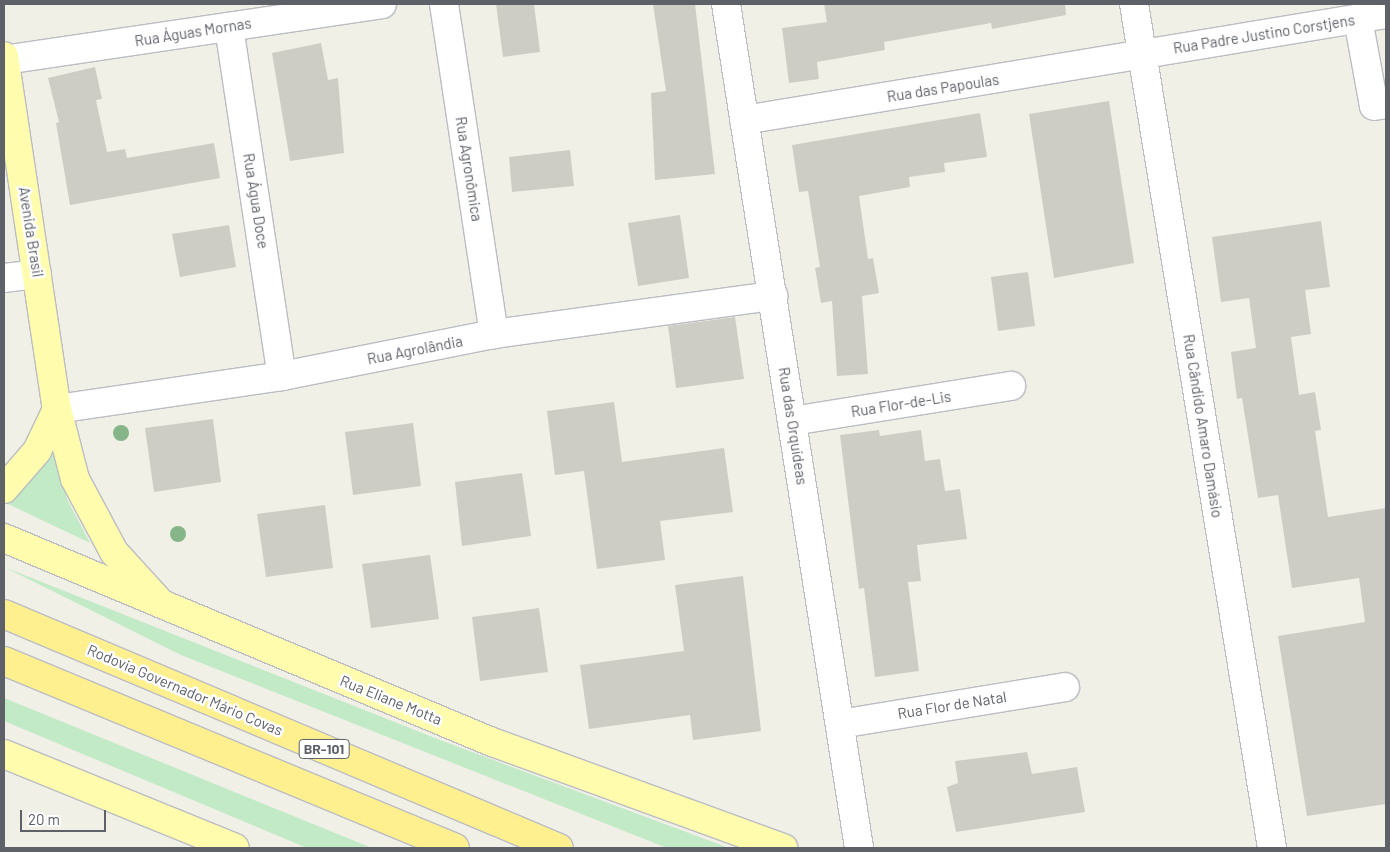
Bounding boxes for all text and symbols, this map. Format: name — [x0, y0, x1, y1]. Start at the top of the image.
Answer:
street label: Rua Padre Justino Corstjens — [1172, 11, 1356, 57]
street label: Rua Águas Mornas — [133, 14, 253, 50]
street label: Rua das Papoulas — [886, 70, 1000, 106]
street label: Rua Agronômica — [452, 115, 486, 223]
street label: Rua Água Doce — [240, 152, 272, 250]
street label: Avenida Brasil — [15, 186, 47, 278]
street label: Rua Agrolândia — [366, 332, 464, 368]
street label: Rua Cândido Amaro Damásio — [1180, 333, 1226, 519]
street label: Rua das Orquídeas — [775, 366, 811, 486]
street label: Rua Flor-de-Lis — [850, 387, 952, 421]
street label: Rodovia Governador Mário Covas — [85, 641, 285, 739]
street label: Rua Eliane Motta — [337, 671, 445, 729]
street label: Rua Flor de Natal — [896, 688, 1008, 722]
road number: BR-101 — [298, 738, 350, 761]
scale bar — [22, 800, 109, 832]
text: 20 m — [28, 810, 60, 828]

